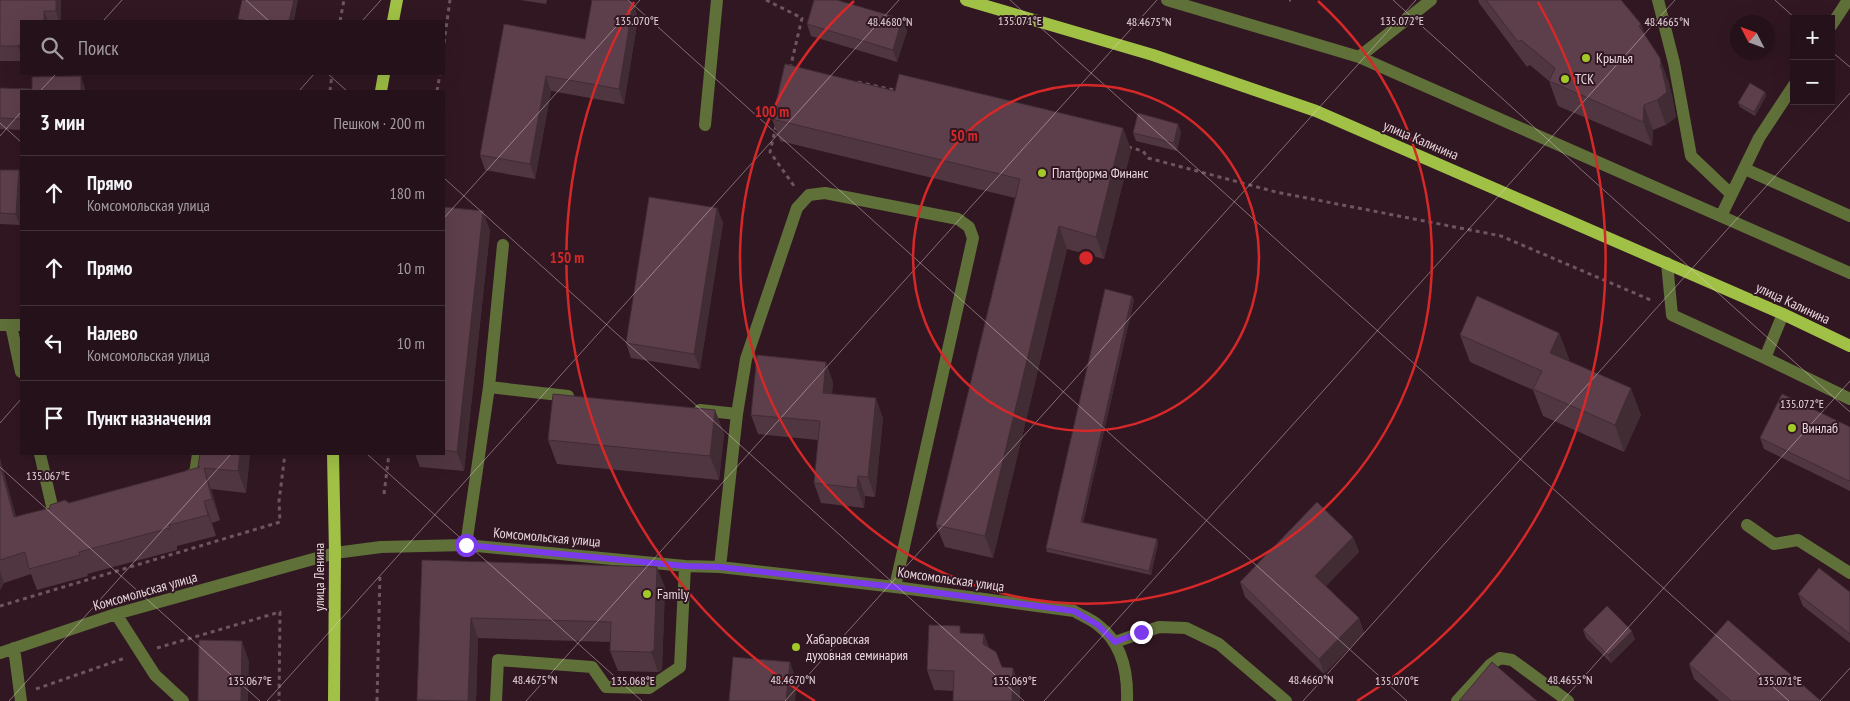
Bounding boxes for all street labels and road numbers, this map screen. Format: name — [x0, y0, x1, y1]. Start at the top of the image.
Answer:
street label: улица Калинина — [1381, 116, 1461, 164]
street label: улица Калинина — [1753, 278, 1833, 328]
street label: Комсомольская улица — [493, 523, 601, 551]
street label: улица Ленина — [310, 543, 328, 611]
street label: Комсомольская улица — [896, 563, 1006, 595]
street label: Комсомольская улица — [91, 568, 199, 614]

